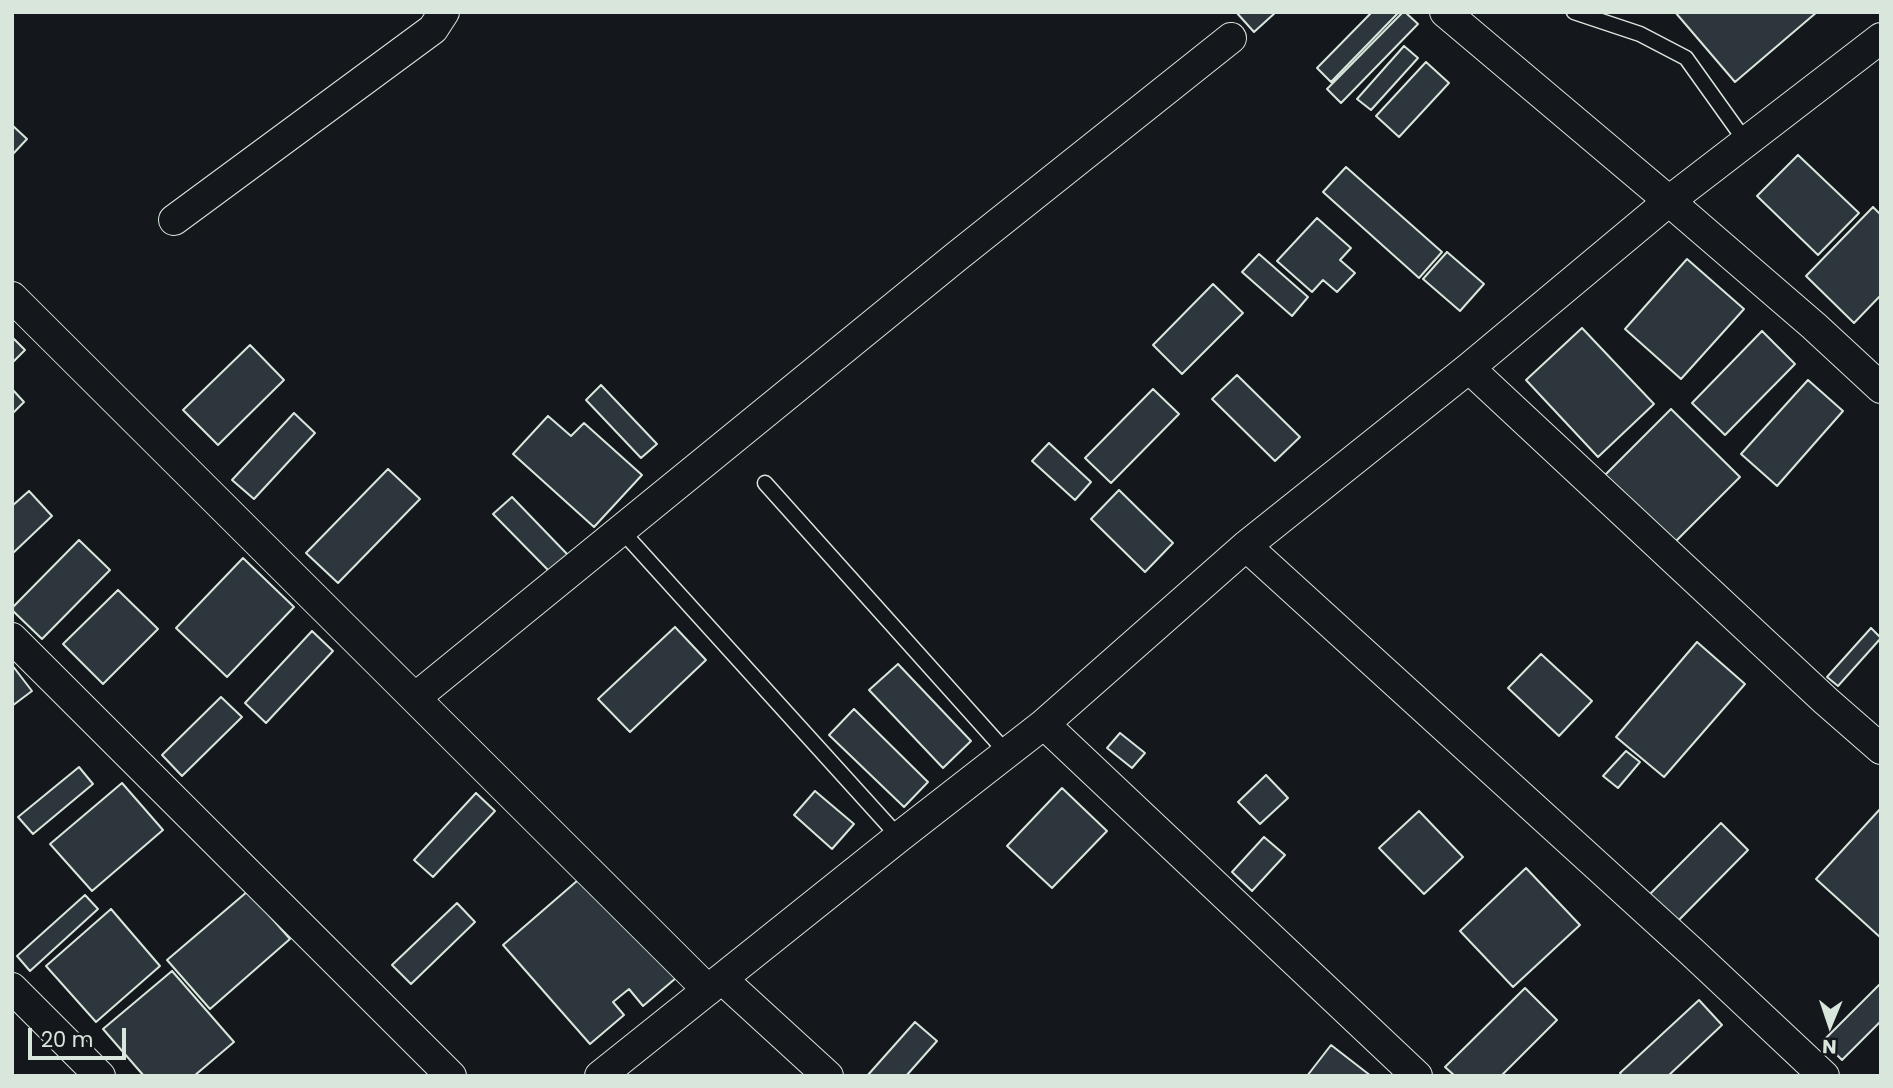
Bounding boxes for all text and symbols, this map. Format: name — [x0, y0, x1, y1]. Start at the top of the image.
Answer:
north arrow — [1795, 990, 1865, 1060]
scale bar — [32, 1014, 130, 1058]
text: 20 m — [41, 1025, 94, 1054]
text: N — [1822, 1033, 1837, 1060]

